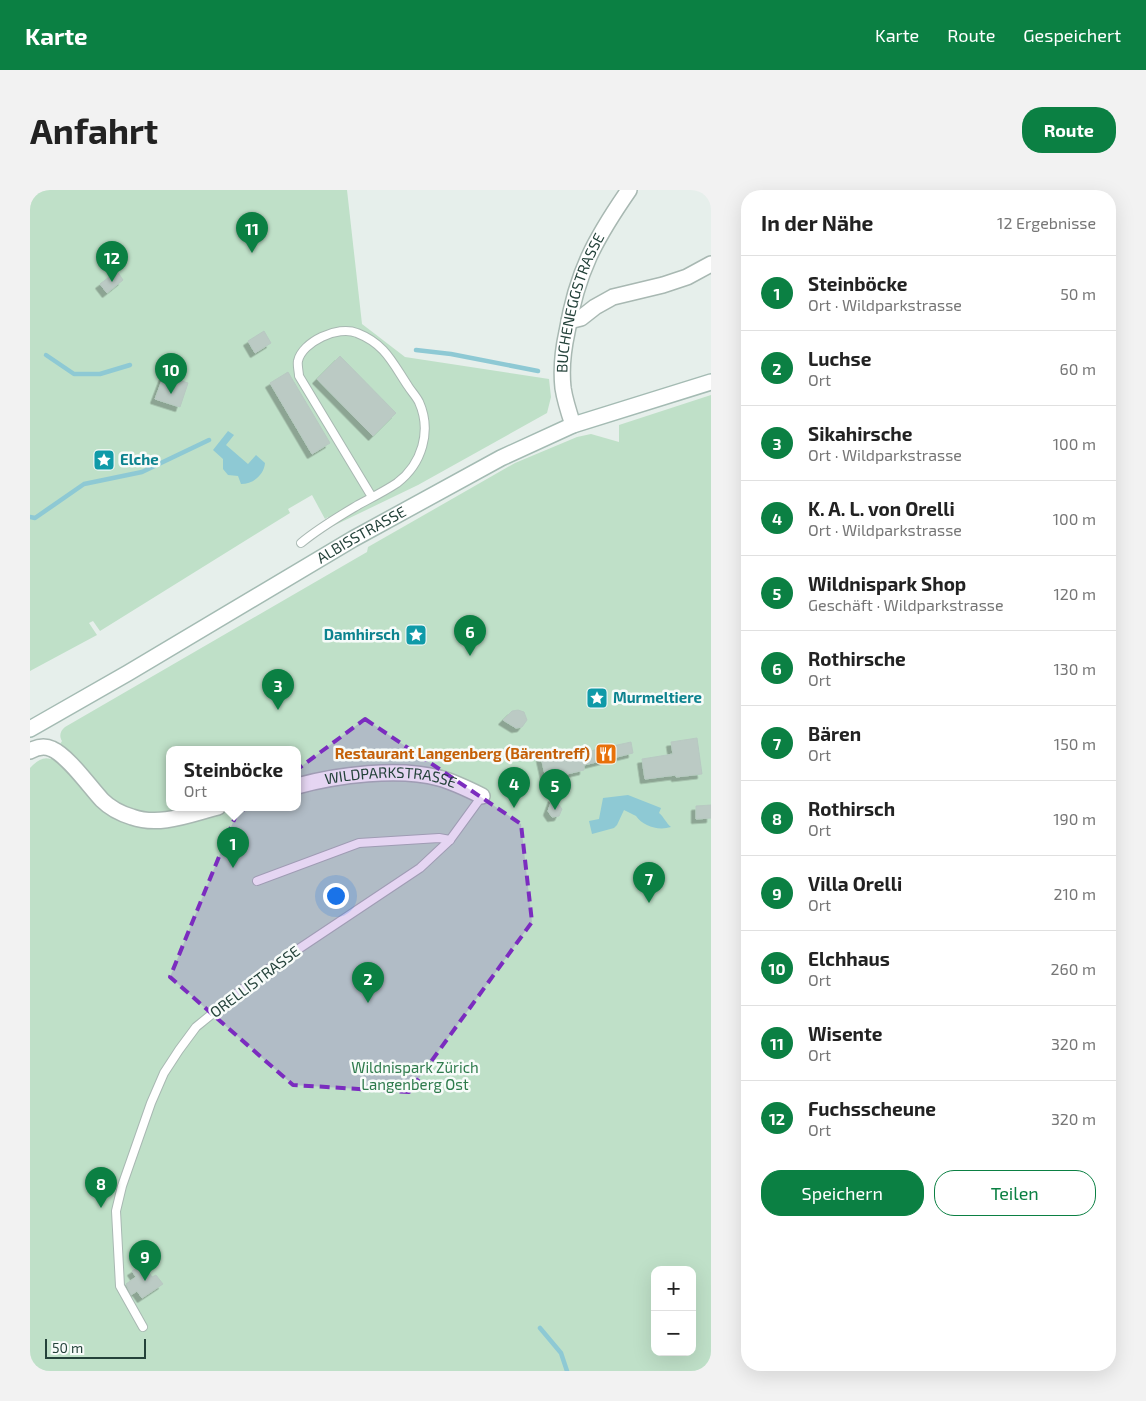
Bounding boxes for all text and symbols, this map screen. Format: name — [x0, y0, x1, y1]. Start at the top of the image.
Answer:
text: Karte — [25, 21, 88, 50]
text: Karte — [875, 24, 919, 46]
text: Route — [947, 24, 995, 46]
text: Gespeichert — [1023, 24, 1121, 46]
button: Route — [1022, 107, 1116, 153]
text: Anfahrt — [30, 109, 158, 151]
text: In der Nähe — [761, 210, 873, 235]
pin: 11 — [236, 212, 268, 253]
text: 12 Ergebnisse — [997, 213, 1096, 232]
street label: BUCHENEGGSTRASSE — [552, 230, 608, 373]
pin: 12 — [96, 241, 128, 282]
text: Steinböcke — [808, 272, 907, 295]
text: 1 — [774, 284, 780, 303]
text: 50 m — [1060, 284, 1096, 303]
text: Ort · Wildparkstrasse — [808, 295, 962, 314]
text: Luchse — [808, 347, 871, 370]
pin: 10 — [155, 353, 187, 394]
text: 2 — [772, 359, 782, 378]
text: 60 m — [1060, 359, 1096, 378]
text: Ort — [808, 370, 831, 389]
text: Sikahirsche — [808, 422, 913, 445]
text: 3 — [772, 434, 782, 453]
text: 100 m — [1053, 434, 1096, 453]
text: Ort · Wildparkstrasse — [808, 445, 962, 464]
place icon: Elche — [92, 448, 116, 472]
place label: Elche — [120, 450, 159, 468]
text: K. A. L. von Orelli — [808, 497, 955, 520]
street label: ALBISSTRASSE — [313, 502, 409, 567]
text: 4 — [772, 509, 782, 528]
text: 100 m — [1053, 509, 1096, 528]
text: Ort · Wildparkstrasse — [808, 520, 962, 539]
text: Wildnispark Shop — [808, 572, 966, 595]
text: 5 — [773, 584, 781, 603]
text: 120 m — [1053, 584, 1096, 603]
text: Geschäft · Wildparkstrasse — [808, 595, 1004, 614]
pin: 6 — [454, 615, 486, 656]
place icon: Damhirsch — [404, 623, 428, 647]
place label: Damhirsch — [324, 625, 400, 643]
text: Rothirsche — [808, 647, 906, 670]
text: 6 — [772, 659, 782, 678]
text: 130 m — [1054, 659, 1096, 678]
pin: 3 — [262, 669, 294, 710]
text: Ort — [808, 670, 831, 689]
place icon: Murmeltiere — [585, 686, 609, 710]
place label: Murmeltiere — [613, 688, 702, 706]
text: Bären — [808, 722, 861, 745]
text: 7 — [773, 734, 781, 753]
text: 150 m — [1054, 734, 1096, 753]
restaurant icon: Restaurant Langenberg (Bärentreff) — [594, 742, 618, 766]
place label: Restaurant Langenberg (Bärentreff) — [335, 744, 590, 762]
text: Ort — [808, 745, 831, 764]
popup — [166, 746, 301, 811]
text: Steinböcke — [184, 758, 283, 781]
street label: WILDPARKSTRASSE — [323, 763, 459, 791]
pin: 4 — [498, 767, 530, 808]
pin: 5 — [539, 769, 571, 810]
text: Ort — [184, 781, 207, 800]
text: Rothirsch — [808, 797, 895, 820]
text: 8 — [772, 809, 782, 828]
text: 190 m — [1053, 809, 1096, 828]
text: Ort — [808, 820, 831, 839]
pin: 1 — [217, 827, 249, 868]
pin: 7 — [633, 862, 665, 903]
text: Villa Orelli — [808, 872, 902, 895]
your location — [323, 883, 349, 909]
text: 9 — [772, 884, 782, 903]
text: 210 m — [1053, 884, 1096, 903]
text: Ort — [808, 895, 831, 914]
street label: ORELLISTRASSE — [206, 942, 303, 1021]
text: Elchhaus — [808, 947, 890, 970]
text: 10 — [768, 959, 786, 978]
text: 260 m — [1051, 959, 1096, 978]
pin: 2 — [352, 962, 384, 1003]
text: Ort — [808, 970, 831, 989]
text: Wisente — [808, 1022, 883, 1045]
text: 11 — [770, 1034, 784, 1053]
text: 320 m — [1051, 1034, 1096, 1053]
text: Ort — [808, 1045, 831, 1064]
park label: Wildnispark Zürich Langenberg Ost — [351, 1058, 479, 1093]
text: Fuchsscheune — [808, 1097, 936, 1120]
text: 12 — [769, 1109, 785, 1128]
text: 320 m — [1051, 1109, 1096, 1128]
text: Ort — [808, 1120, 831, 1139]
pin: 8 — [85, 1167, 117, 1208]
button: Speichern — [761, 1170, 924, 1216]
button: Teilen — [934, 1170, 1096, 1216]
pin: 9 — [129, 1240, 161, 1281]
map controls — [651, 1266, 696, 1356]
button: + — [651, 1266, 696, 1311]
button: − — [651, 1311, 696, 1356]
scale bar — [45, 1336, 146, 1359]
text: 50 m — [52, 1339, 83, 1356]

